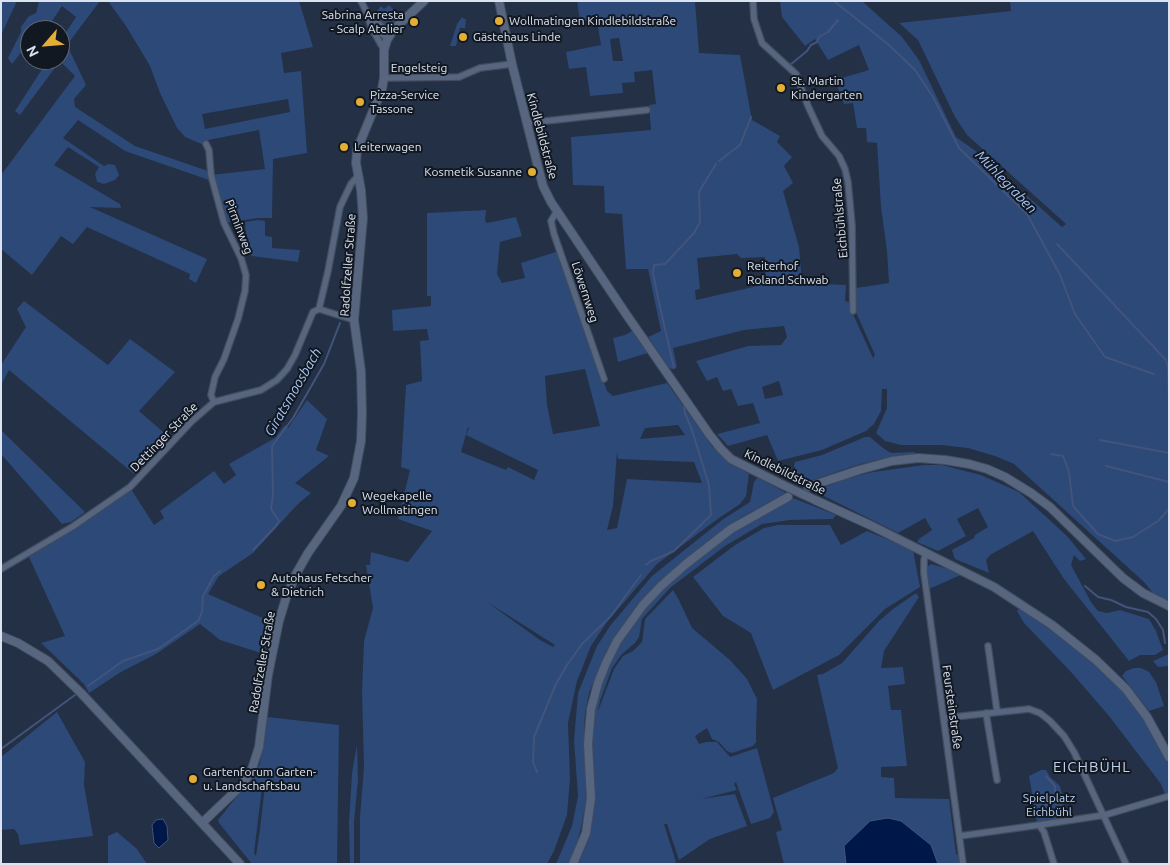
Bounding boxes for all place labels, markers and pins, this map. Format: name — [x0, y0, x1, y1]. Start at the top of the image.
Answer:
place label: Sabrina Arresta - Scalp Atelier — [322, 8, 404, 36]
place label: Wollmatingen Kindlebildstraße — [509, 14, 676, 28]
marker: Wollmatingen Kindlebildstraße — [493, 15, 505, 27]
marker: Sabrina Arresta - Scalp Atelier — [408, 16, 420, 28]
place label: Gästehaus Linde — [473, 30, 561, 44]
marker: Gästehaus Linde — [457, 31, 469, 43]
place label: St. Martin Kindergarten — [791, 74, 862, 102]
marker: St. Martin Kindergarten — [775, 82, 787, 94]
place label: Pizza-Service Tassone — [370, 88, 439, 116]
marker: Pizza-Service Tassone — [354, 96, 366, 108]
place label: Leiterwagen — [354, 140, 422, 154]
marker: Leiterwagen — [338, 141, 350, 153]
place label: Kosmetik Susanne — [424, 165, 522, 179]
marker: Kosmetik Susanne — [526, 166, 538, 178]
place label: Reiterhof Roland Schwab — [747, 259, 829, 287]
marker: Reiterhof Roland Schwab — [731, 267, 743, 279]
place label: Wegekapelle Wollmatingen — [362, 489, 438, 517]
marker: Wegekapelle Wollmatingen — [346, 497, 358, 509]
place label: Autohaus Fetscher & Dietrich — [271, 571, 372, 599]
marker: Autohaus Fetscher & Dietrich — [255, 579, 267, 591]
place label: Gartenforum Garten- u. Landschaftsbau — [203, 765, 316, 793]
marker: Gartenforum Garten- u. Landschaftsbau — [187, 773, 199, 785]

